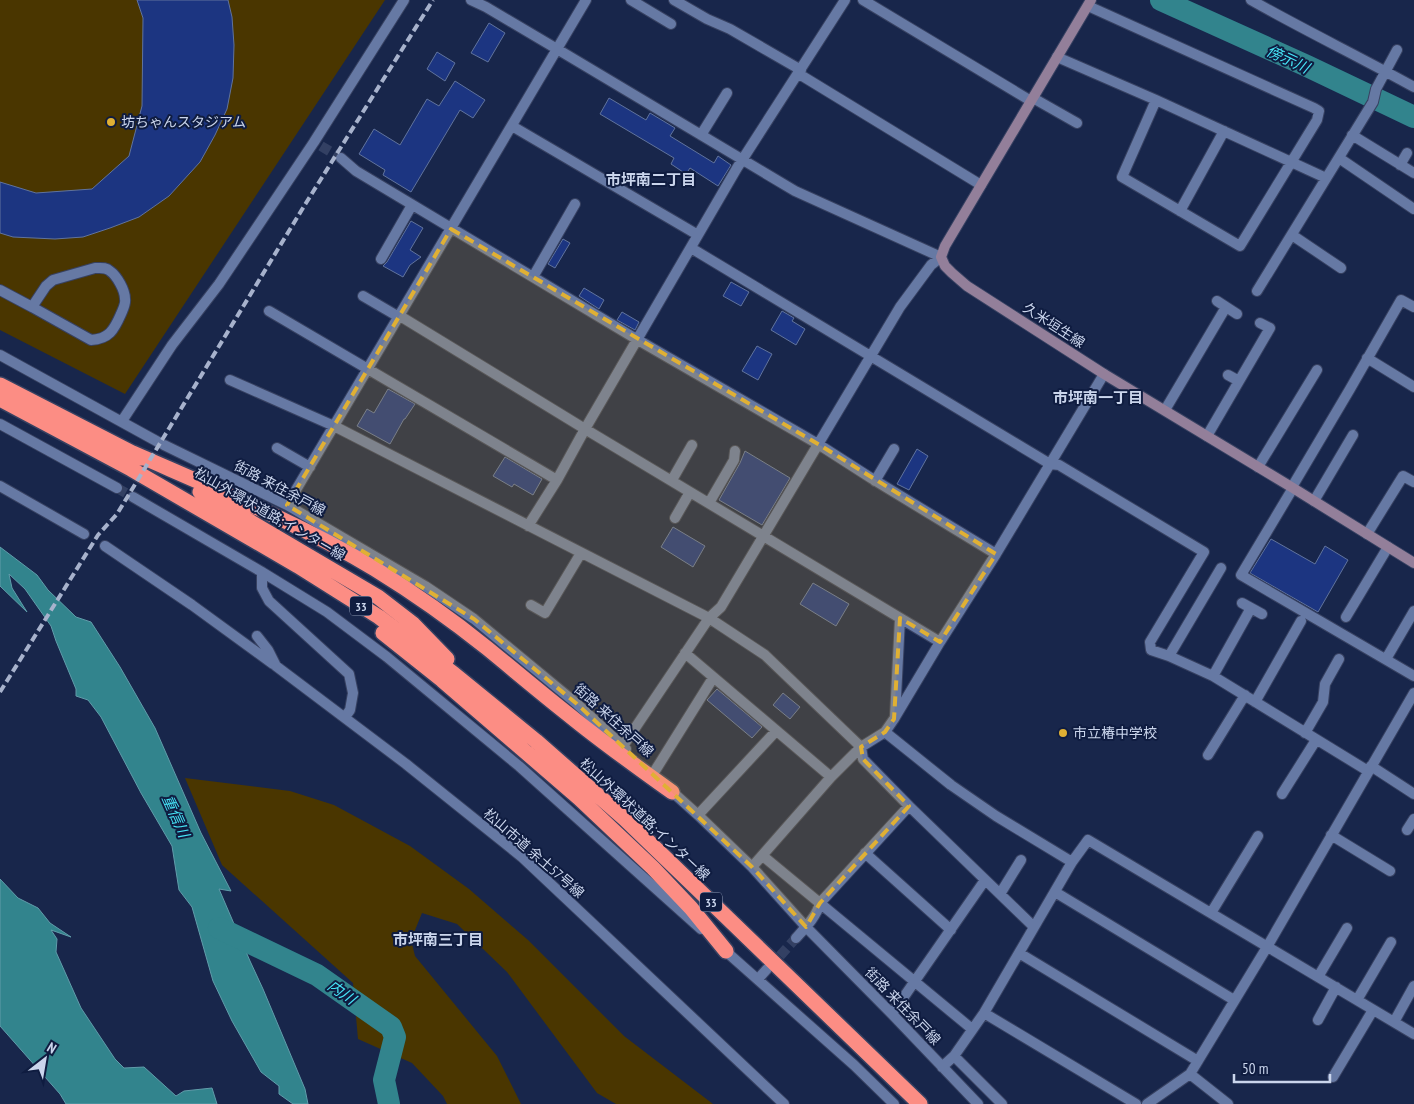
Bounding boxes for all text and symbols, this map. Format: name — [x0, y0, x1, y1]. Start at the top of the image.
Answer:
water label: 傍示川 — [1264, 41, 1314, 78]
place label: 坊ちゃんスタジアム — [121, 113, 246, 131]
marker: 坊ちゃんスタジアム — [105, 116, 117, 128]
district label: 市坪南二丁目 — [606, 170, 696, 189]
street label: 久米垣生線 — [1020, 298, 1088, 352]
district label: 市坪南一丁目 — [1053, 388, 1143, 407]
street label: 街路 来住余戸線 — [231, 456, 329, 520]
street label: 松山外環状道路;インター線 — [191, 463, 349, 565]
road number: 33 — [350, 596, 372, 616]
street label: 街路 来住余戸線 — [570, 680, 658, 760]
place label: 市立椿中学校 — [1073, 724, 1157, 742]
marker: 市立椿中学校 — [1057, 727, 1069, 739]
street label: 松山外環状道路;インター線 — [576, 754, 714, 884]
water label: 重信川 — [158, 792, 195, 842]
street label: 松山市道 余土57号線 — [480, 804, 588, 902]
road number: 33 — [700, 892, 722, 912]
district label: 市坪南三丁目 — [393, 930, 483, 949]
street label: 街路 来住余戸線 — [861, 963, 945, 1049]
water label: 内川 — [324, 976, 361, 1010]
north arrow — [20, 1034, 70, 1084]
text: N — [44, 1038, 60, 1058]
scale bar — [1234, 1052, 1330, 1084]
text: 50 m — [1242, 1059, 1268, 1078]

